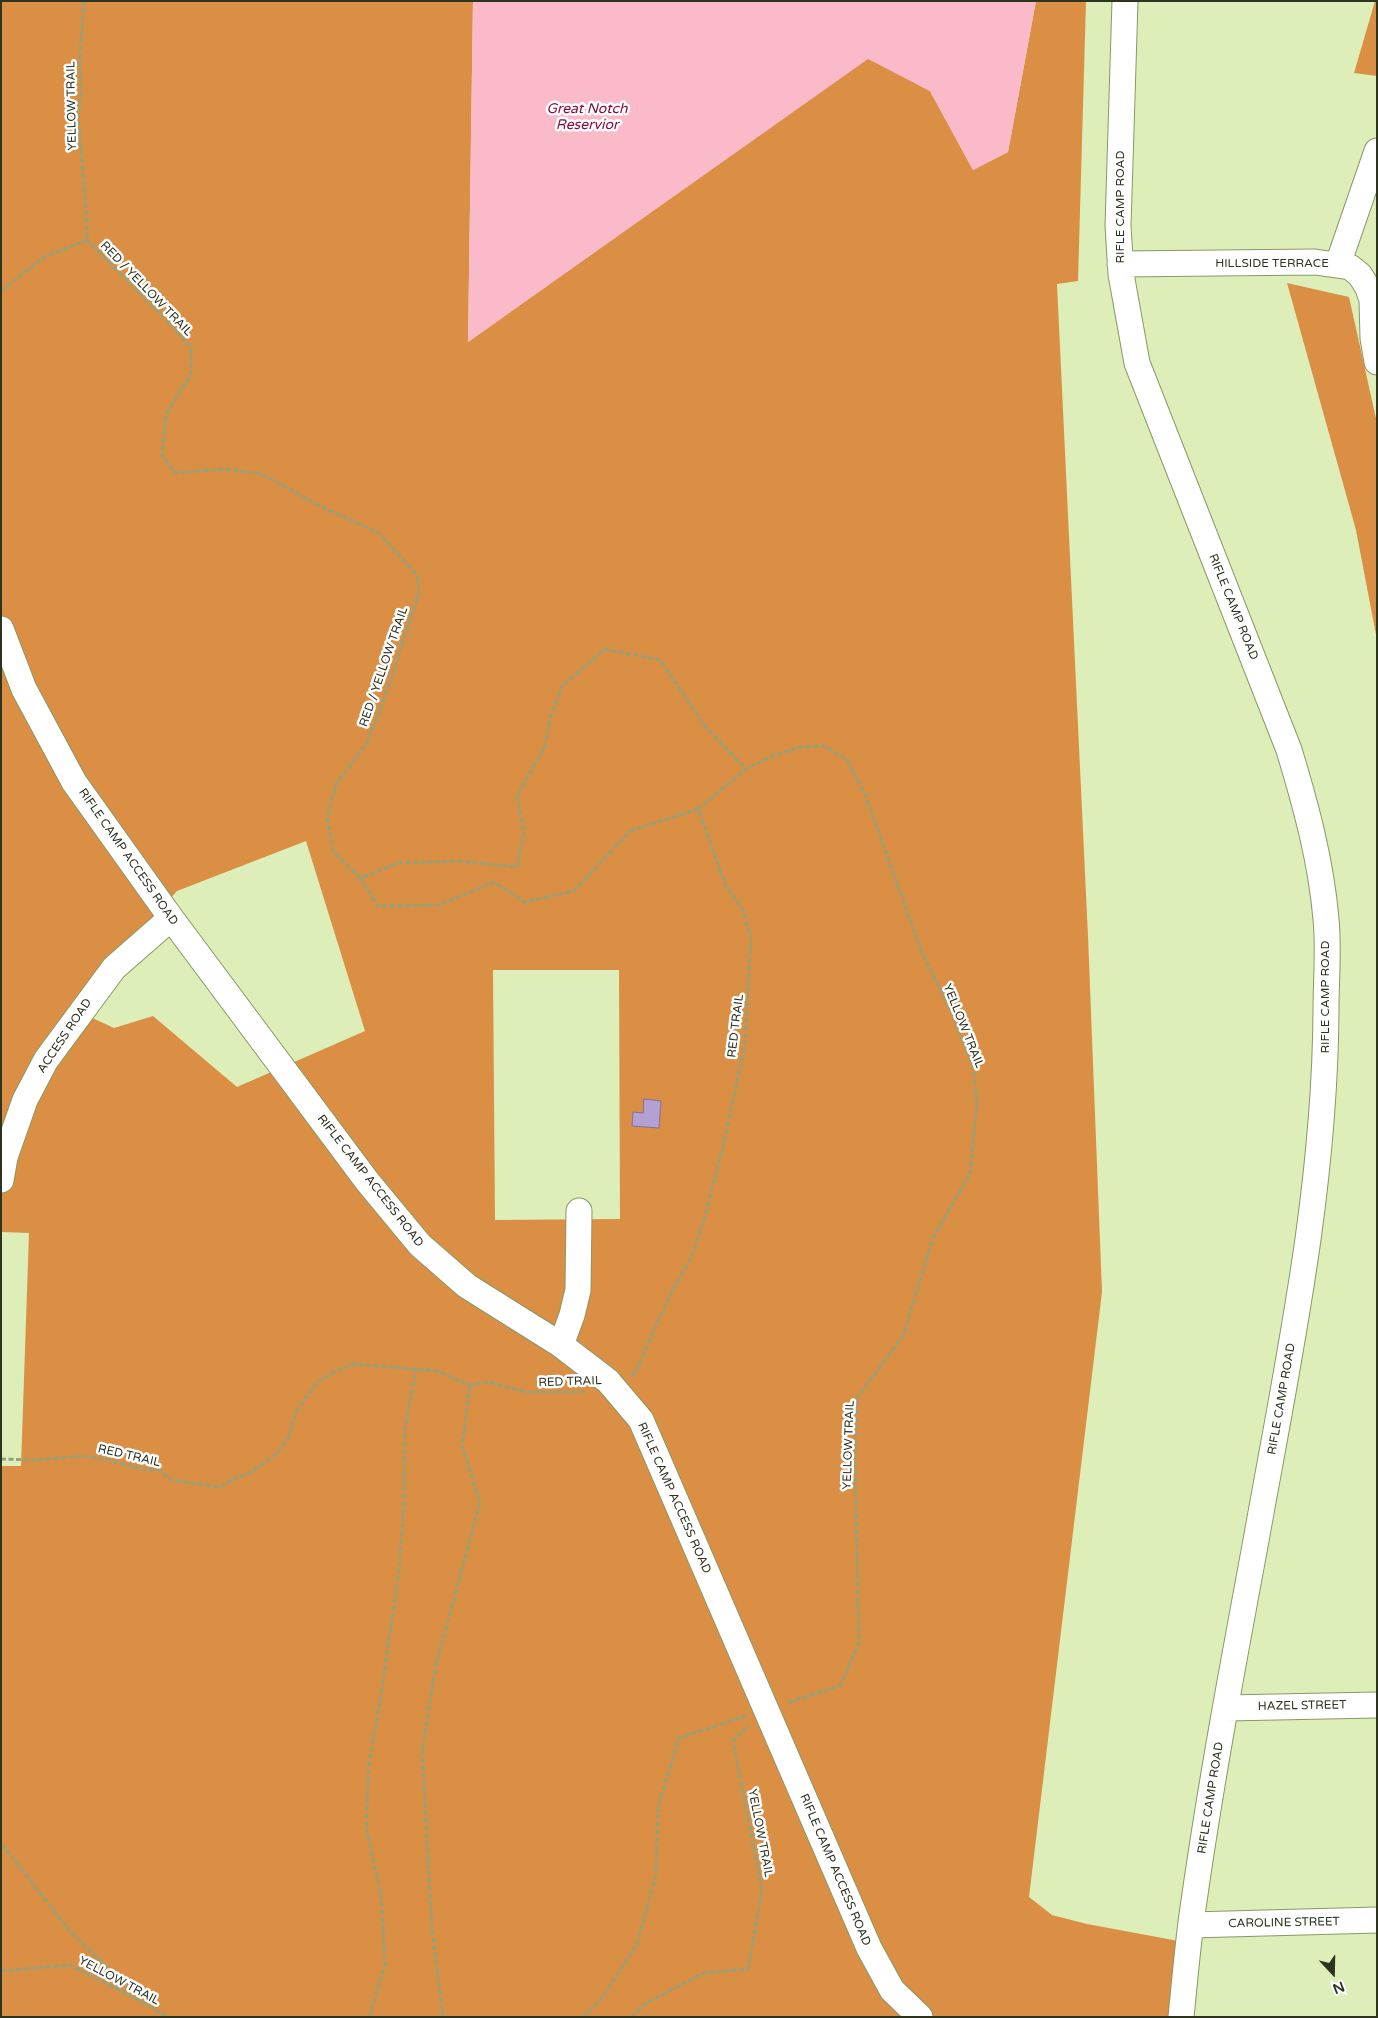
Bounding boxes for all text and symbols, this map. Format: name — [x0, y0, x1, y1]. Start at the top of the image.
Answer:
street label: YELLOW TRAIL — [64, 61, 80, 151]
water label: Great Notch Reservior — [546, 101, 628, 134]
street label: RIFLE CAMP ROAD — [1114, 150, 1128, 264]
street label: RED / YELLOW TRAIL — [97, 239, 195, 339]
street label: HILLSIDE TERRACE — [1215, 257, 1329, 271]
street label: RIFLE CAMP ROAD — [1205, 552, 1261, 662]
street label: RED / YELLOW TRAIL — [357, 605, 411, 729]
street label: RIFLE CAMP ACCESS ROAD — [75, 786, 181, 928]
street label: RIFLE CAMP ROAD — [1319, 940, 1333, 1054]
street label: YELLOW TRAIL — [940, 982, 986, 1070]
street label: RED TRAIL — [725, 994, 747, 1058]
street label: ACCESS ROAD — [35, 996, 95, 1076]
street label: RIFLE CAMP ACCESS ROAD — [314, 1112, 426, 1250]
street label: RIFLE CAMP ROAD — [1265, 1342, 1299, 1456]
street label: RED TRAIL — [538, 1374, 602, 1390]
street label: YELLOW TRAIL — [840, 1400, 858, 1490]
street label: RIFLE CAMP ACCESS ROAD — [634, 1420, 714, 1576]
street label: RED TRAIL — [96, 1442, 162, 1470]
street label: HAZEL STREET — [1257, 1698, 1347, 1714]
street label: RIFLE CAMP ROAD — [1195, 1741, 1227, 1855]
street label: YELLOW TRAIL — [744, 1788, 776, 1878]
street label: RIFLE CAMP ACCESS ROAD — [796, 1792, 874, 1948]
street label: CAROLINE STREET — [1228, 1915, 1340, 1931]
north arrow — [1308, 1948, 1358, 1998]
street label: YELLOW TRAIL — [76, 1954, 162, 2008]
text: N — [1330, 1978, 1347, 1997]

